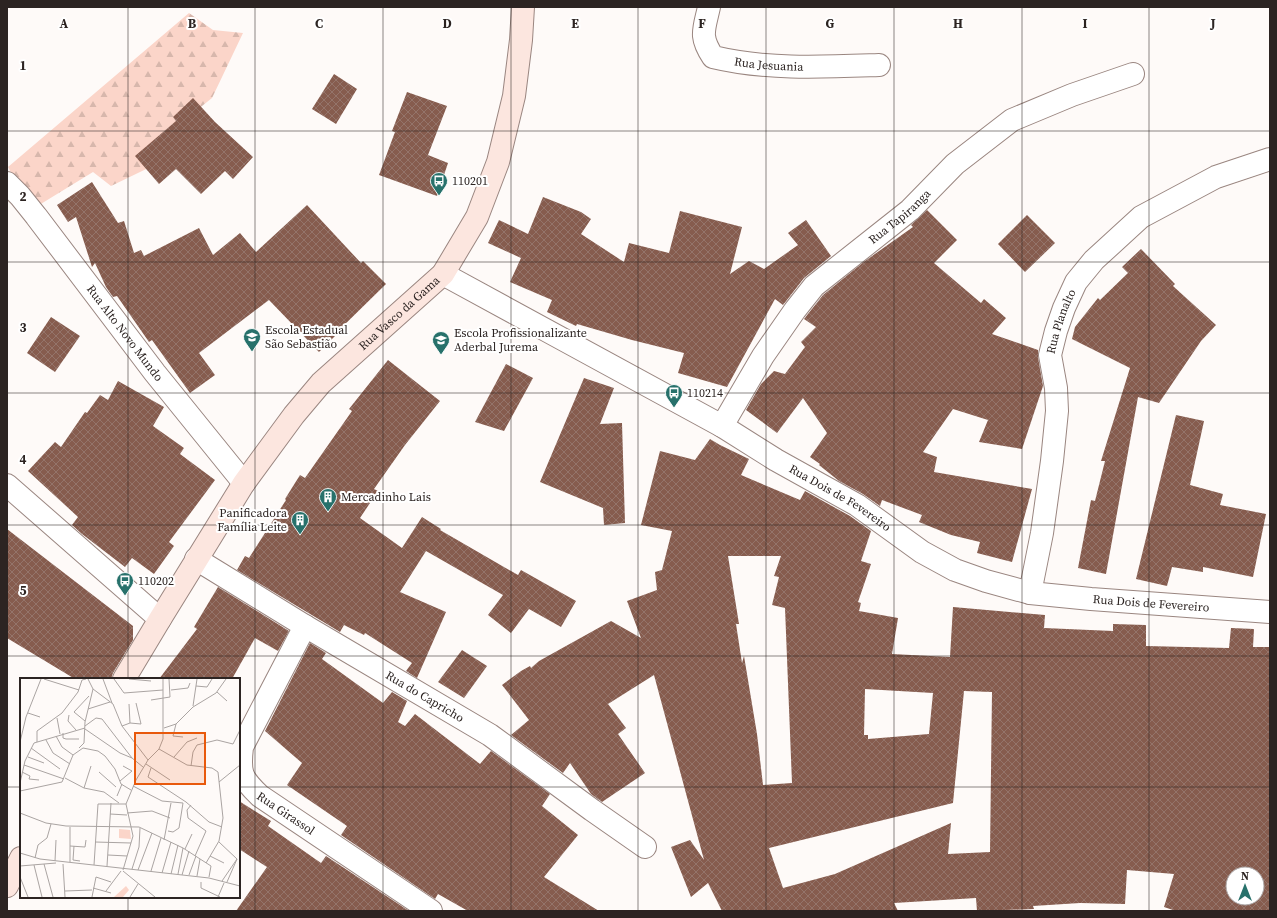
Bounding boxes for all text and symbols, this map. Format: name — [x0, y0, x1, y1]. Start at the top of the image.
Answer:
text: A — [60, 15, 69, 32]
text: B — [188, 15, 197, 32]
text: C — [315, 15, 323, 32]
text: D — [442, 15, 452, 32]
text: E — [571, 15, 579, 32]
text: F — [698, 15, 706, 32]
text: G — [826, 15, 835, 32]
text: H — [953, 15, 963, 32]
text: I — [1082, 15, 1088, 32]
text: J — [1209, 15, 1216, 32]
street label: Rua Jesuania — [733, 53, 804, 75]
text: 1 — [19, 57, 27, 74]
bus stop icon: 110201 — [429, 171, 449, 196]
place label: 110201 — [452, 173, 488, 189]
street label: Rua Tapiranga — [865, 185, 935, 248]
text: 2 — [19, 188, 27, 205]
street label: Rua Vasco da Gama — [355, 272, 444, 354]
street label: Rua Alto Novo Mundo — [83, 282, 167, 385]
street label: Rua Planalto — [1043, 286, 1080, 356]
text: 3 — [19, 319, 27, 336]
place label: Escola Estadual São Sebastião — [265, 322, 348, 352]
place label: Escola Profissionalizante Aderbal Jurema — [454, 325, 587, 355]
school or university icon: Escola Estadual São Sebastião — [242, 327, 262, 352]
school or university icon: Escola Profissionalizante Aderbal Jurema — [431, 330, 451, 355]
bus stop icon: 110214 — [664, 383, 684, 408]
place label: 110214 — [687, 385, 723, 401]
text: 4 — [19, 451, 27, 468]
street label: Rua Dois de Fevereiro — [786, 461, 895, 535]
building icon: Mercadinho Lais — [318, 487, 338, 512]
place label: Mercadinho Lais — [341, 489, 431, 505]
place label: Panificadora Família Leite — [217, 505, 288, 535]
building icon: Panificadora Família Leite — [290, 510, 310, 535]
bus stop icon: 110202 — [115, 571, 135, 596]
place label: 110202 — [138, 573, 174, 589]
text: 5 — [19, 582, 27, 599]
street label: Rua Dois de Fevereiro — [1092, 591, 1210, 616]
street label: Rua do Capricho — [383, 667, 467, 726]
inset map — [20, 678, 240, 898]
street label: Rua Girassol — [254, 788, 318, 839]
north arrow — [1225, 866, 1265, 906]
text: N — [1241, 869, 1249, 884]

